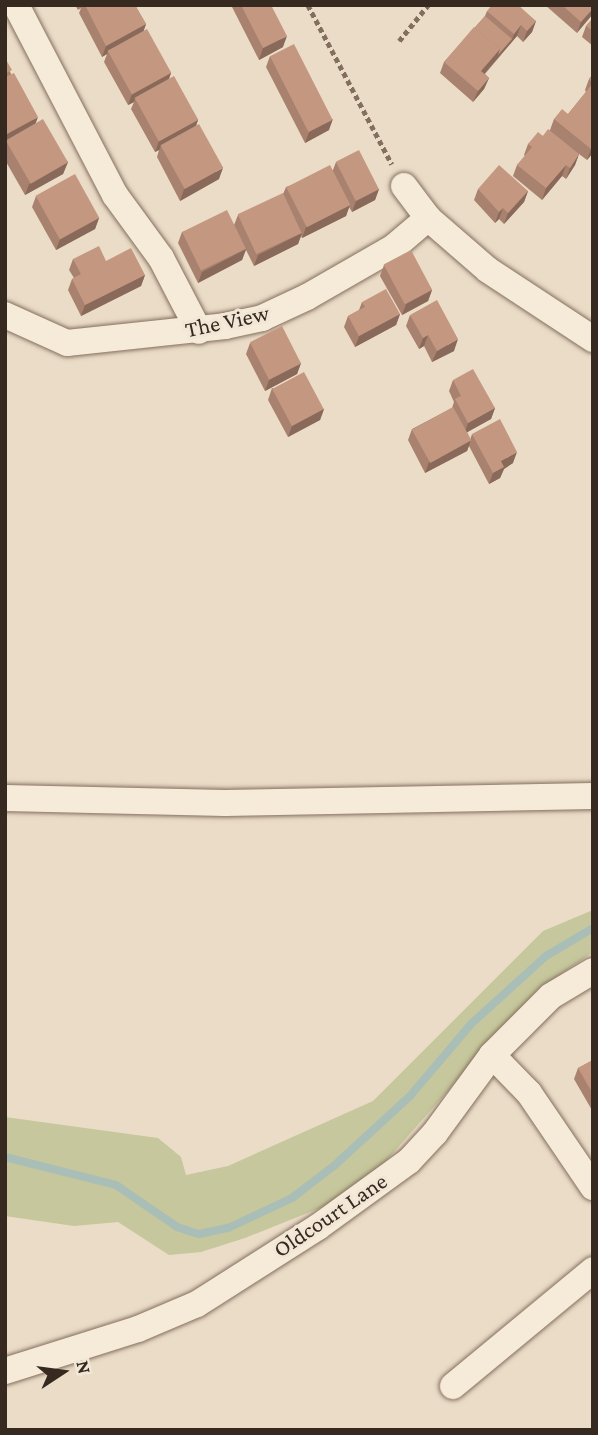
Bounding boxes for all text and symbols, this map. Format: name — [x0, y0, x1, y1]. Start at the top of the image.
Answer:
street label: The View — [183, 299, 271, 343]
street label: Oldcourt Lane — [268, 1167, 392, 1263]
north arrow — [28, 1337, 98, 1407]
text: N — [72, 1358, 96, 1376]

